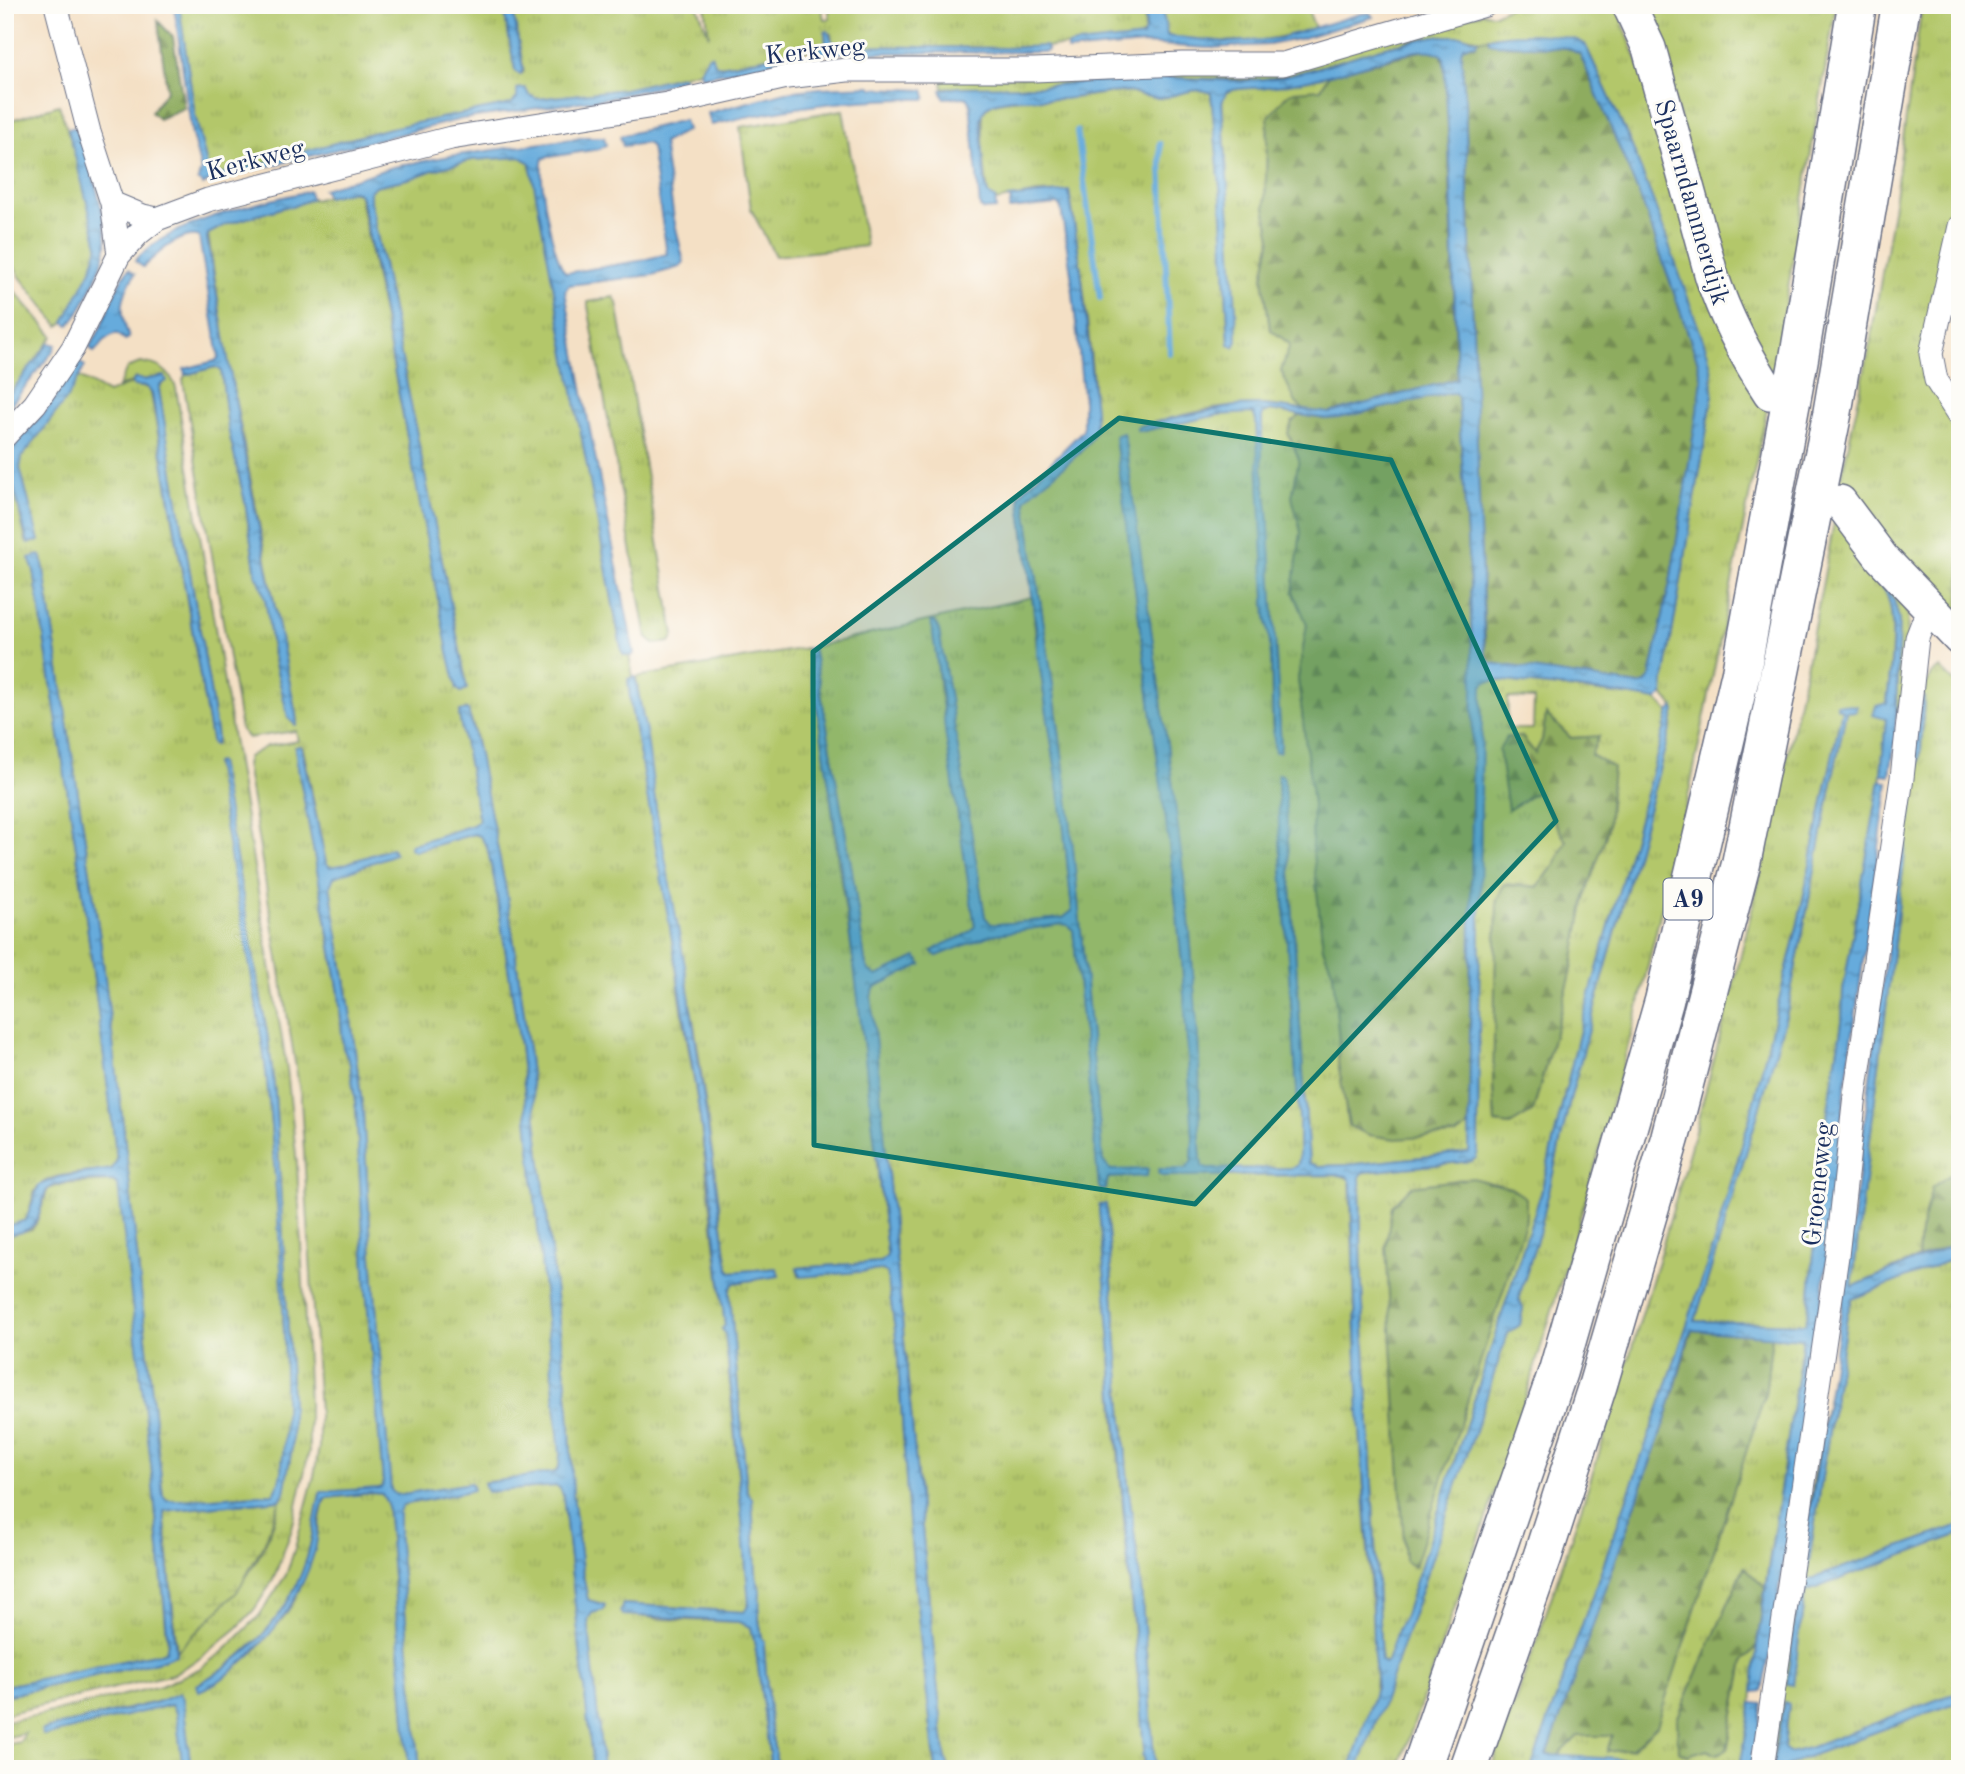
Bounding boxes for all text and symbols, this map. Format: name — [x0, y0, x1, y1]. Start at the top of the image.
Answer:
street label: Kerkweg — [764, 34, 867, 70]
street label: Spaarndammerdijk — [1649, 97, 1733, 308]
street label: Kerkweg — [204, 135, 308, 187]
road number: A9 — [1664, 878, 1712, 919]
street label: Groeneweg — [1800, 1121, 1838, 1248]

